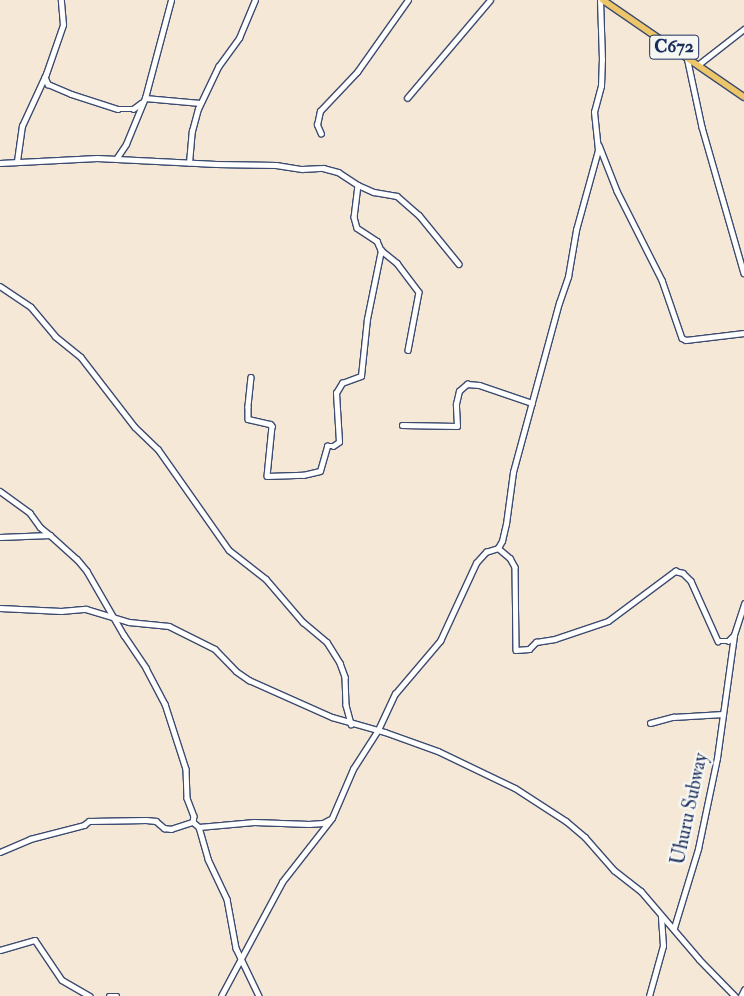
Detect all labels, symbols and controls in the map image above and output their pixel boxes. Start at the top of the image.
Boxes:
road number: C672 [649,32,699,62]
street label: Uhuru Subway [667,751,713,867]

